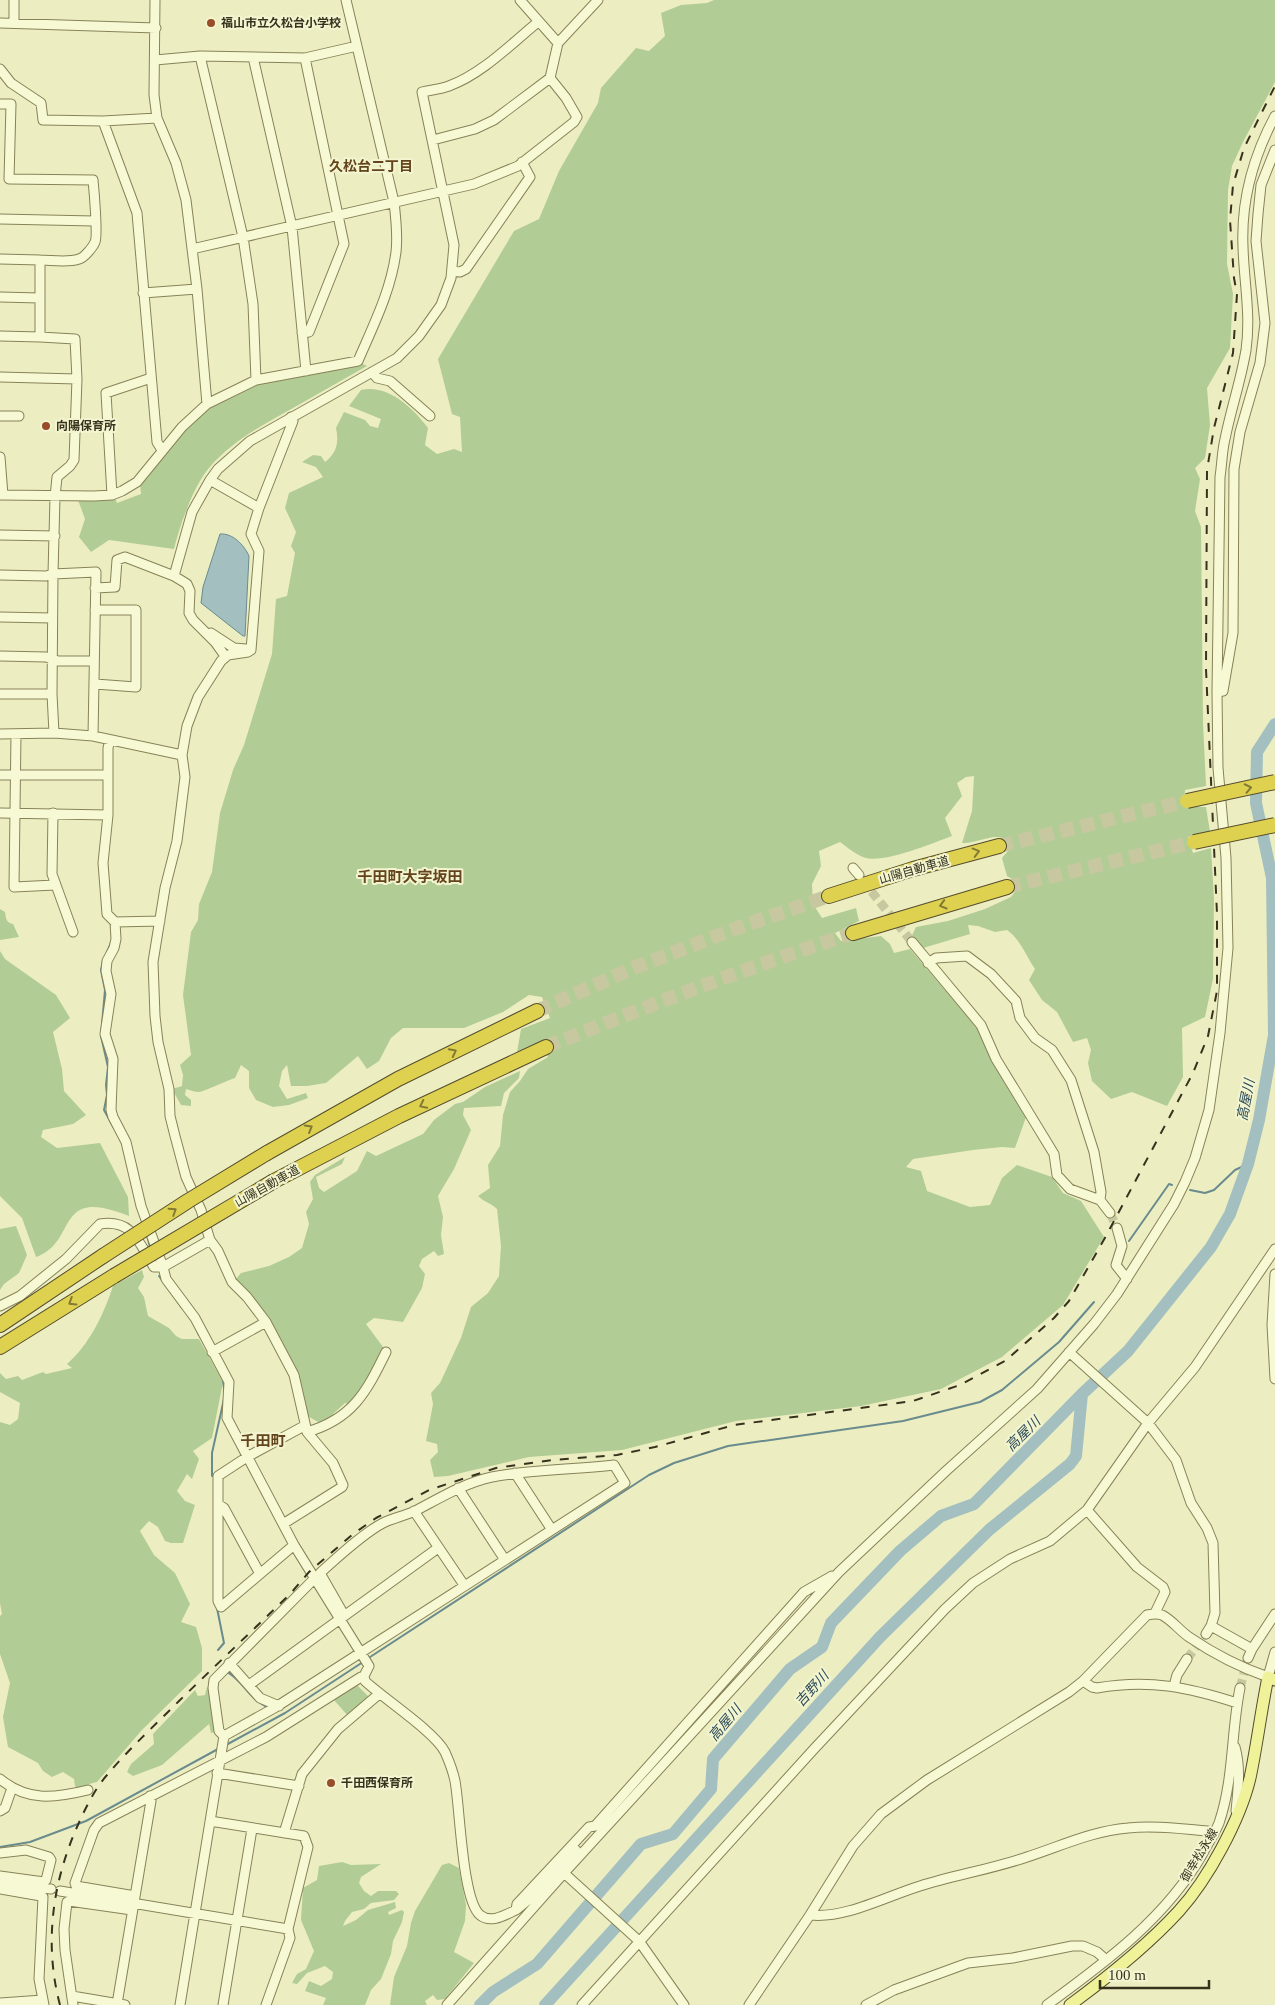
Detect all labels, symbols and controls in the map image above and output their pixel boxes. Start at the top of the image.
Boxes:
place label: 福山市立久松台小学校 [221,16,341,30]
marker: 福山市立久松台小学校 [205,17,217,29]
district label: 久松台二丁目 [329,159,413,174]
place label: 向陽保育所 [56,419,116,433]
marker: 向陽保育所 [40,420,52,432]
one-way arrow [1243,783,1252,794]
one-way arrow [972,847,980,858]
street label: 山陽自動車道 [877,853,951,887]
district label: 千田町大字坂田 [357,869,463,885]
one-way arrow [939,899,948,910]
one-way arrow [447,1048,456,1058]
water label: 高屋川 [1235,1076,1258,1122]
one-way arrow [419,1099,428,1109]
one-way arrow [304,1125,313,1135]
street label: 山陽自動車道 [232,1162,302,1210]
one-way arrow [167,1208,177,1217]
one-way arrow [69,1295,78,1305]
water label: 高屋川 [1003,1412,1045,1454]
district label: 千田町 [240,1433,286,1449]
water label: 吉野川 [792,1667,833,1710]
water label: 高屋川 [706,1701,746,1744]
place label: 千田西保育所 [341,1776,413,1790]
marker: 千田西保育所 [325,1777,337,1789]
street label: 御幸松永線 [1178,1826,1220,1884]
scale bar [1100,1958,1209,1990]
text: 100 m [1108,1967,1146,1983]

